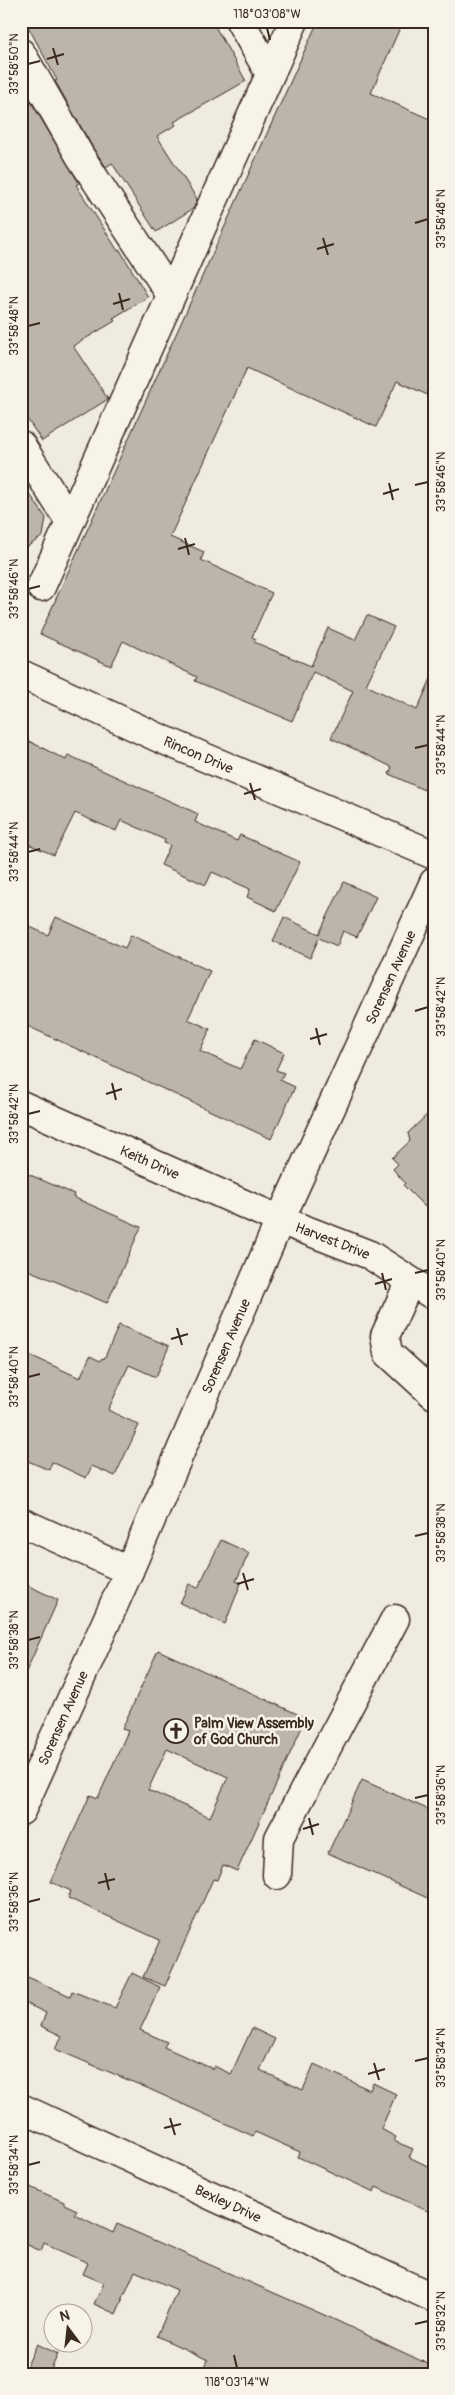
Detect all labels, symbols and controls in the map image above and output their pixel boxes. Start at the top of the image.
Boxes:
text: 118°03'08"W [233,7,301,22]
text: 33°58'50"N [7,33,22,95]
text: 33°58'48"N [434,189,449,249]
text: 33°58'48"N [7,296,22,356]
text: 33°58'46"N [434,452,449,512]
text: 33°58'46"N [7,559,22,619]
text: 33°58'44"N [434,715,449,775]
street label: Rincon Drive [161,733,236,777]
text: 33°58'44"N [7,822,22,882]
street label: Sorensen Avenue [362,928,420,1027]
text: 33°58'42"N [434,977,449,1037]
text: 33°58'42"N [7,1084,22,1144]
street label: Keith Drive [117,1142,182,1183]
street label: Harvest Drive [293,1219,372,1263]
text: 33°58'40"N [434,1239,449,1301]
street label: Sorensen Avenue [198,1296,254,1396]
text: 33°58'40"N [7,1346,22,1408]
text: 33°58'38"N [434,1503,449,1563]
text: 33°58'38"N [7,1610,22,1670]
street label: Sorensen Avenue [35,1668,92,1768]
place label: Palm View Assembly of God Church [193,1715,314,1748]
church icon: Palm View Assembly of God Church [163,1718,189,1744]
text: 33°58'36"N [434,1765,449,1825]
text: 33°58'36"N [7,1872,22,1932]
text: 33°58'34"N [434,2028,449,2088]
text: 33°58'34"N [7,2135,22,2195]
street label: Bexley Drive [192,2181,264,2226]
text: 33°58'32"N [434,2291,449,2351]
north arrow [42,2302,92,2352]
text: N [58,2306,72,2325]
text: 118°03'14"W [205,2375,269,2390]

